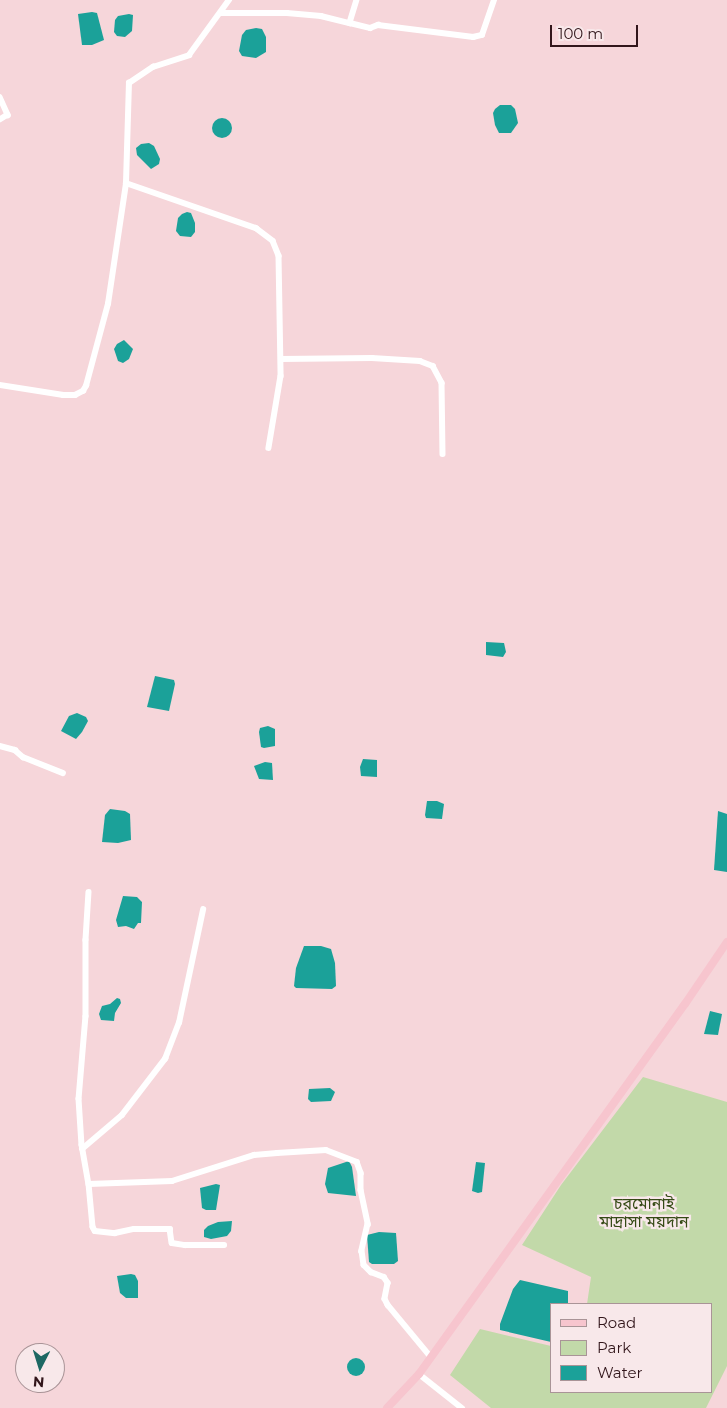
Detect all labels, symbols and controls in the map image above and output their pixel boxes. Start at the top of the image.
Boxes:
scale bar [552,15,640,47]
text: 100 m [558,24,603,43]
park label: চরমোনাই মাদ্রাসা ময়দান [599,1194,689,1232]
legend [550,1303,712,1393]
text: Road [597,1313,636,1332]
text: Park [597,1338,631,1357]
north arrow [15,1343,65,1393]
text: Water [597,1363,643,1382]
text: N [32,1372,45,1391]

